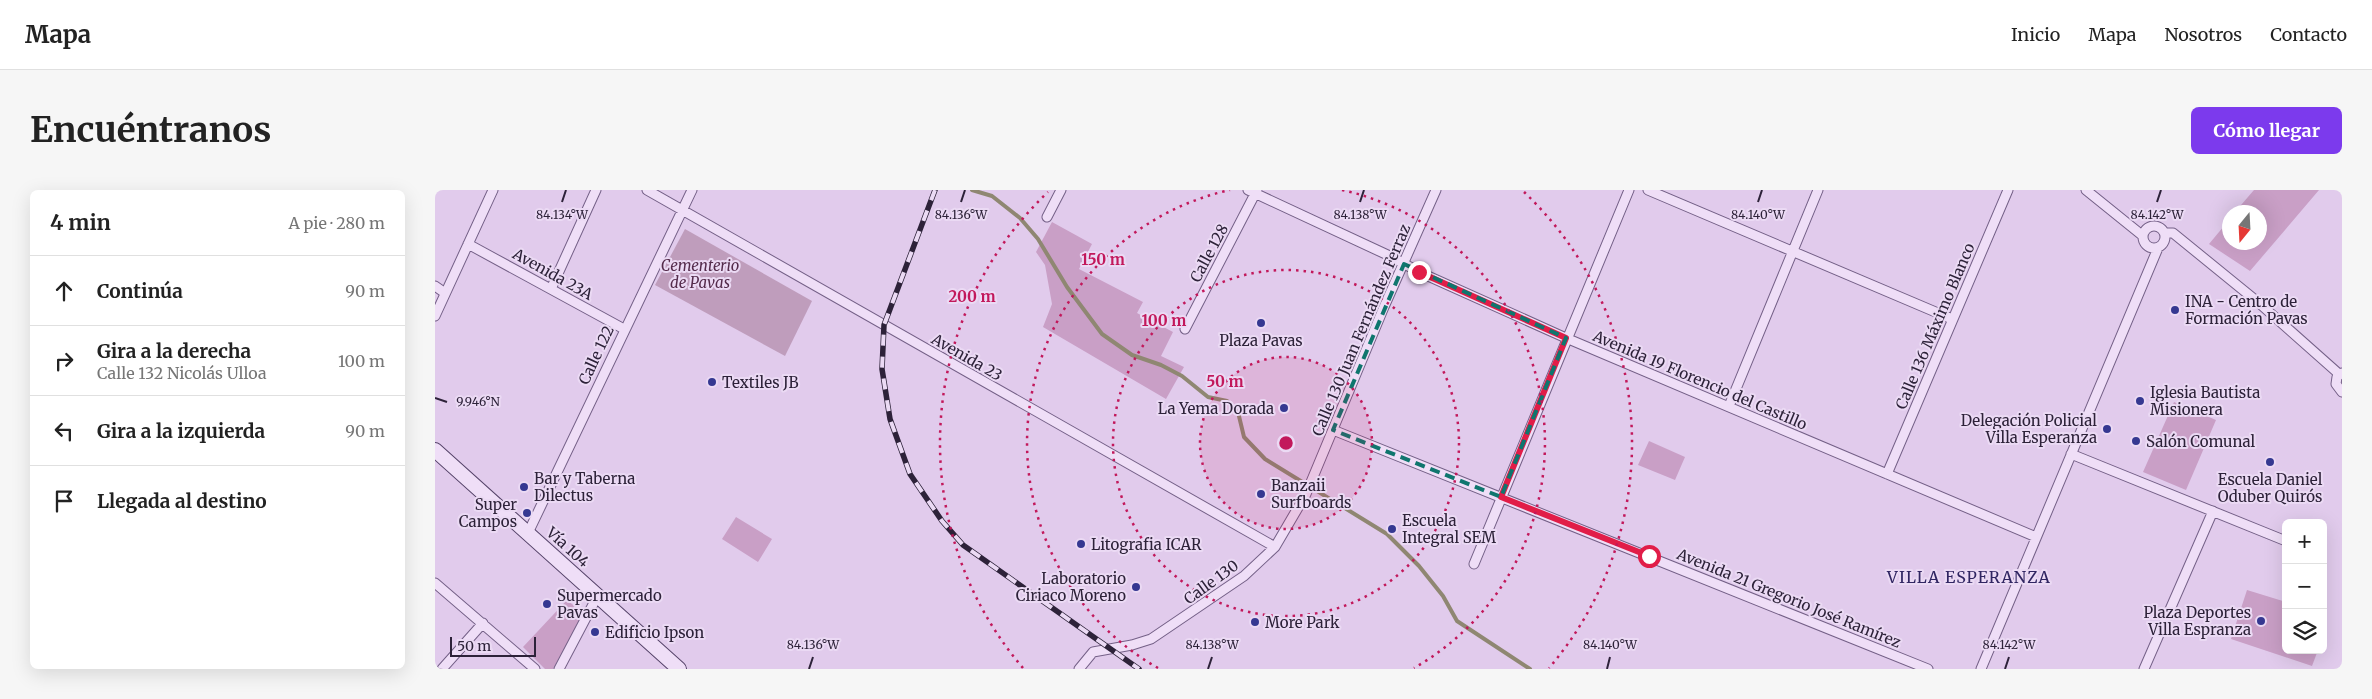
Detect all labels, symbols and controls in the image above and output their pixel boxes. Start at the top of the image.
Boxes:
text: Mapa [25,19,91,50]
text: Inicio [2011,23,2060,46]
text: Mapa [2088,23,2137,46]
text: Nosotros [2165,23,2242,46]
text: Contacto [2270,23,2347,46]
button: Cómo llegar [2191,107,2342,154]
text: Encuéntranos [30,108,271,152]
north arrow [2222,205,2267,250]
text: 84.134°W [536,207,589,222]
text: 84.136°W [935,207,988,222]
text: 84.138°W [1333,207,1388,222]
text: 84.140°W [1731,207,1786,222]
text: 84.142°W [2131,207,2184,222]
text: 4 min [50,209,111,236]
text: A pie · 280 m [289,213,385,233]
street label: Calle 128 [1186,221,1232,285]
street label: Calle 130 Juan Fernández Ferraz [1308,221,1414,439]
street label: Calle 136 Máximo Blanco [1891,240,1979,412]
street label: Avenida 23A [509,244,597,304]
text: 150 m [1081,250,1125,269]
park label: Cementerio de Pavas [661,256,739,292]
route end [1408,261,1431,284]
icon: ahead [50,277,78,305]
text: Continúa [97,279,183,303]
text: 90 m [345,281,385,301]
text: 200 m [948,287,996,306]
place label: INA - Centro de Formación Pavas [2185,292,2308,328]
marker: INA - Centro de Formación Pavas [2169,304,2181,316]
text: 100 m [1142,311,1186,330]
marker: Plaza Pavas [1255,317,1267,329]
street label: Calle 122 [574,322,618,388]
street label: Avenida 19 Florencio del Castillo [1589,326,1810,434]
street label: Avenida 23 [927,329,1006,385]
place label: Plaza Pavas [1219,331,1303,350]
text: Gira a la derecha [97,339,251,363]
icon: right [50,347,78,375]
text: 100 m [338,351,385,371]
text: Calle 132 Nicolás Ulloa [97,363,267,383]
text: 50 m [1206,372,1244,391]
place label: Textiles JB [722,373,799,392]
marker: Textiles JB [706,376,718,388]
place label: Iglesia Bautista Misionera [2150,383,2260,419]
text: 9.946°N [456,394,500,409]
marker: Iglesia Bautista Misionera [2134,395,2146,407]
place label: La Yema Dorada [1158,399,1274,418]
marker: La Yema Dorada [1278,402,1290,414]
place label: Delegación Policial Villa Esperanza [1961,411,2097,447]
icon: left [50,417,78,445]
text: Gira a la izquierda [97,419,265,443]
text: 90 m [345,421,385,441]
marker: Delegación Policial Villa Esperanza [2101,423,2113,435]
place label: Salón Comunal [2146,432,2256,451]
centre of rings [1277,434,1295,452]
marker: Salón Comunal [2130,435,2142,447]
marker: Escuela Daniel Oduber Quirós [2264,456,2276,468]
place label: Bar y Taberna Dilectus [534,469,635,505]
place label: Escuela Daniel Oduber Quirós [2218,470,2323,506]
place label: Banzaii Surfboards [1271,476,1351,512]
marker: Bar y Taberna Dilectus [518,481,530,493]
icon: arrive [50,487,78,515]
marker: Banzaii Surfboards [1255,488,1267,500]
text: Llegada al destino [97,489,267,513]
place label: Super Campos [459,495,517,531]
marker: Super Campos [521,507,533,519]
place label: Escuela Integral SEM [1402,511,1496,547]
map controls [2282,519,2327,654]
button: + [2282,519,2327,564]
street label: Vía 104 [542,522,593,571]
marker: Escuela Integral SEM [1386,523,1398,535]
place label: Litografia ICAR [1091,535,1202,554]
marker: Litografia ICAR [1075,538,1087,550]
street label: Avenida 21 Gregorio José Ramírez [1673,544,1904,652]
route start [1638,545,1661,568]
street label: Calle 130 [1180,556,1242,608]
button: − [2282,564,2327,609]
district label: VILLA ESPERANZA [1886,567,2051,587]
place label: Laboratorio Ciriaco Moreno [1016,569,1126,605]
marker: Laboratorio Ciriaco Moreno [1130,581,1142,593]
place label: Supermercado Pavas [557,586,662,622]
marker: Supermercado Pavas [541,598,553,610]
place label: Plaza Deportes Villa Espranza [2143,603,2251,639]
button: layers [2282,609,2327,654]
place label: More Park [1265,613,1340,632]
marker: Plaza Deportes Villa Espranza [2255,615,2267,627]
marker: More Park [1249,616,1261,628]
place label: Edificio Ipson [605,623,704,642]
marker: Edificio Ipson [589,626,601,638]
scale bar [450,634,536,657]
text: 50 m [457,637,491,655]
text: 84.136°W [787,637,840,652]
text: 84.138°W [1185,637,1240,652]
text: 84.140°W [1583,637,1638,652]
text: 84.142°W [1983,637,2036,652]

